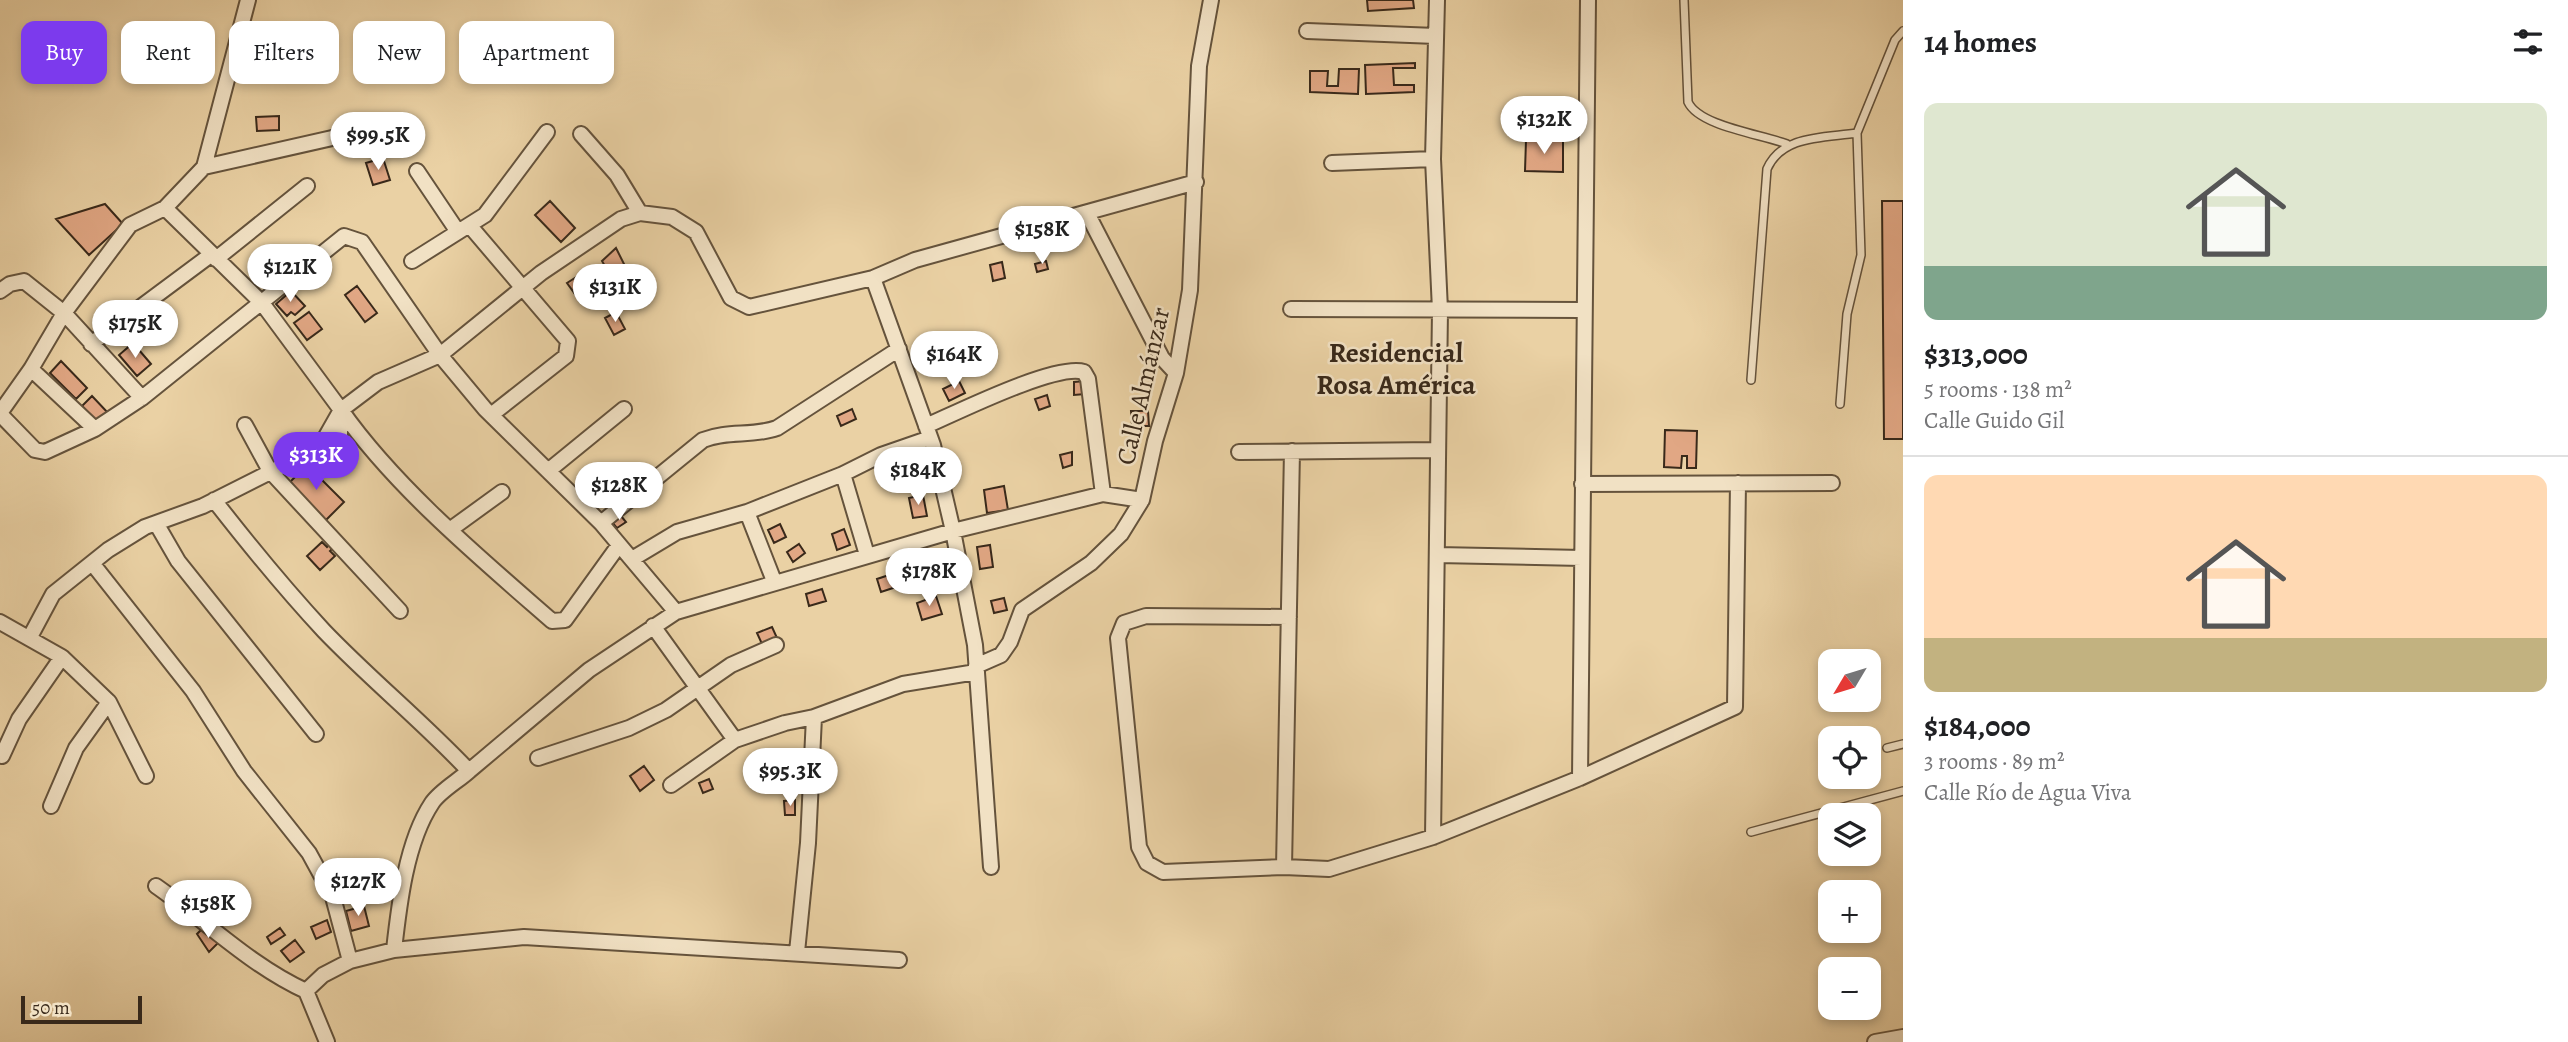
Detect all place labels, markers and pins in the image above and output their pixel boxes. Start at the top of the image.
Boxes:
pin: $132K [1495,96,1593,156]
pin: $99.5K [321,113,435,172]
pin: $158K [993,206,1091,266]
pin: $121K [241,244,339,304]
pin: $131K [566,264,664,324]
pin: $175K [86,300,184,360]
pin: $164K [905,332,1003,391]
pin: $313K [267,433,365,492]
pin: $184K [869,448,967,507]
pin: $128K [570,462,668,522]
pin: $178K [880,548,978,608]
pin: $95.3K [733,748,847,808]
pin: $127K [309,858,407,918]
pin: $158K [159,880,257,940]

